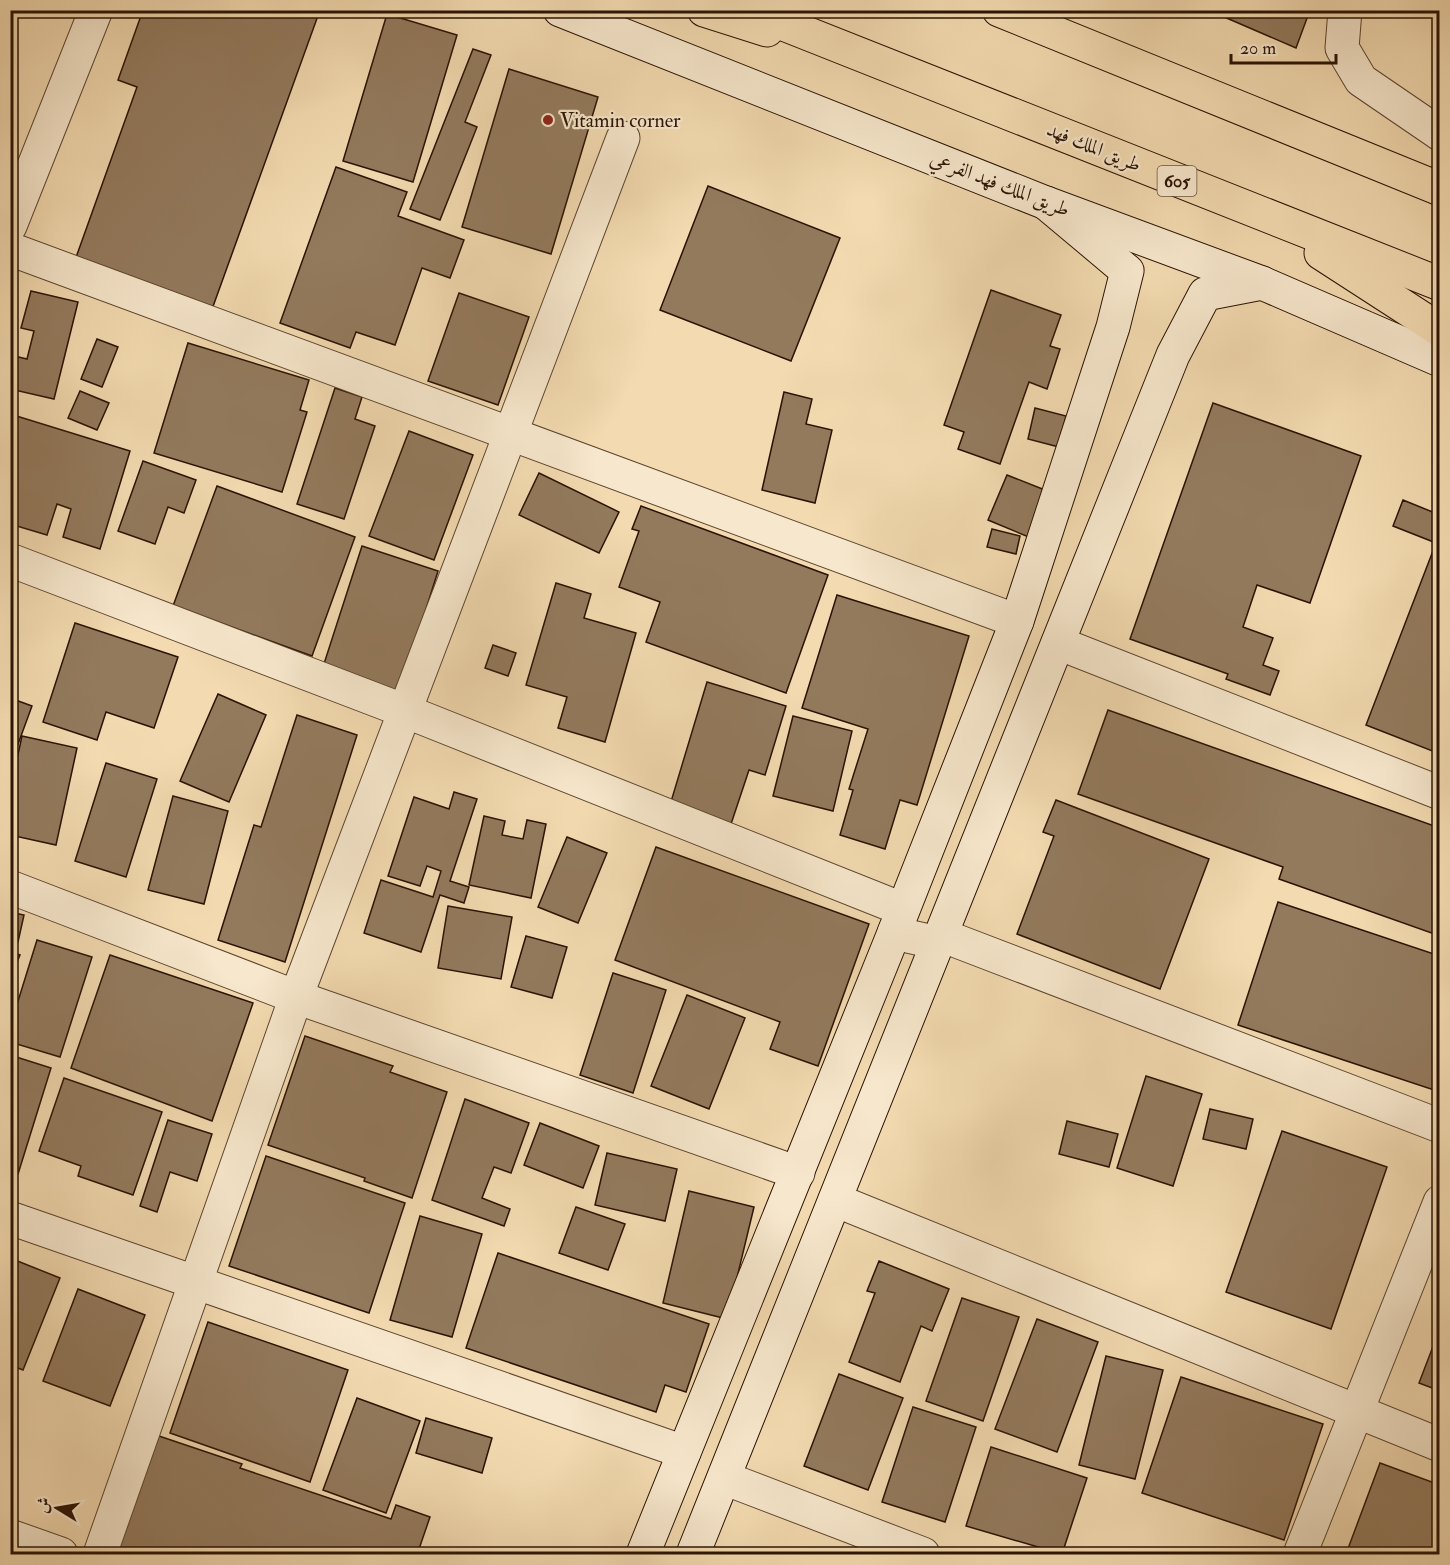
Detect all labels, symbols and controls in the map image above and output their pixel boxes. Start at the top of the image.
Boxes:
scale bar [1231,27,1336,65]
text: 20 m [1240,37,1276,60]
place label: Vitamin corner [560,108,681,133]
marker: Vitamin corner [541,113,555,127]
street label: طريق الملك فهد [1043,117,1145,177]
street label: طريق الملك فهد الفرعي [925,146,1073,225]
road number: 605 [1158,166,1196,196]
north arrow [27,1478,87,1538]
text: ش [32,1496,55,1515]

